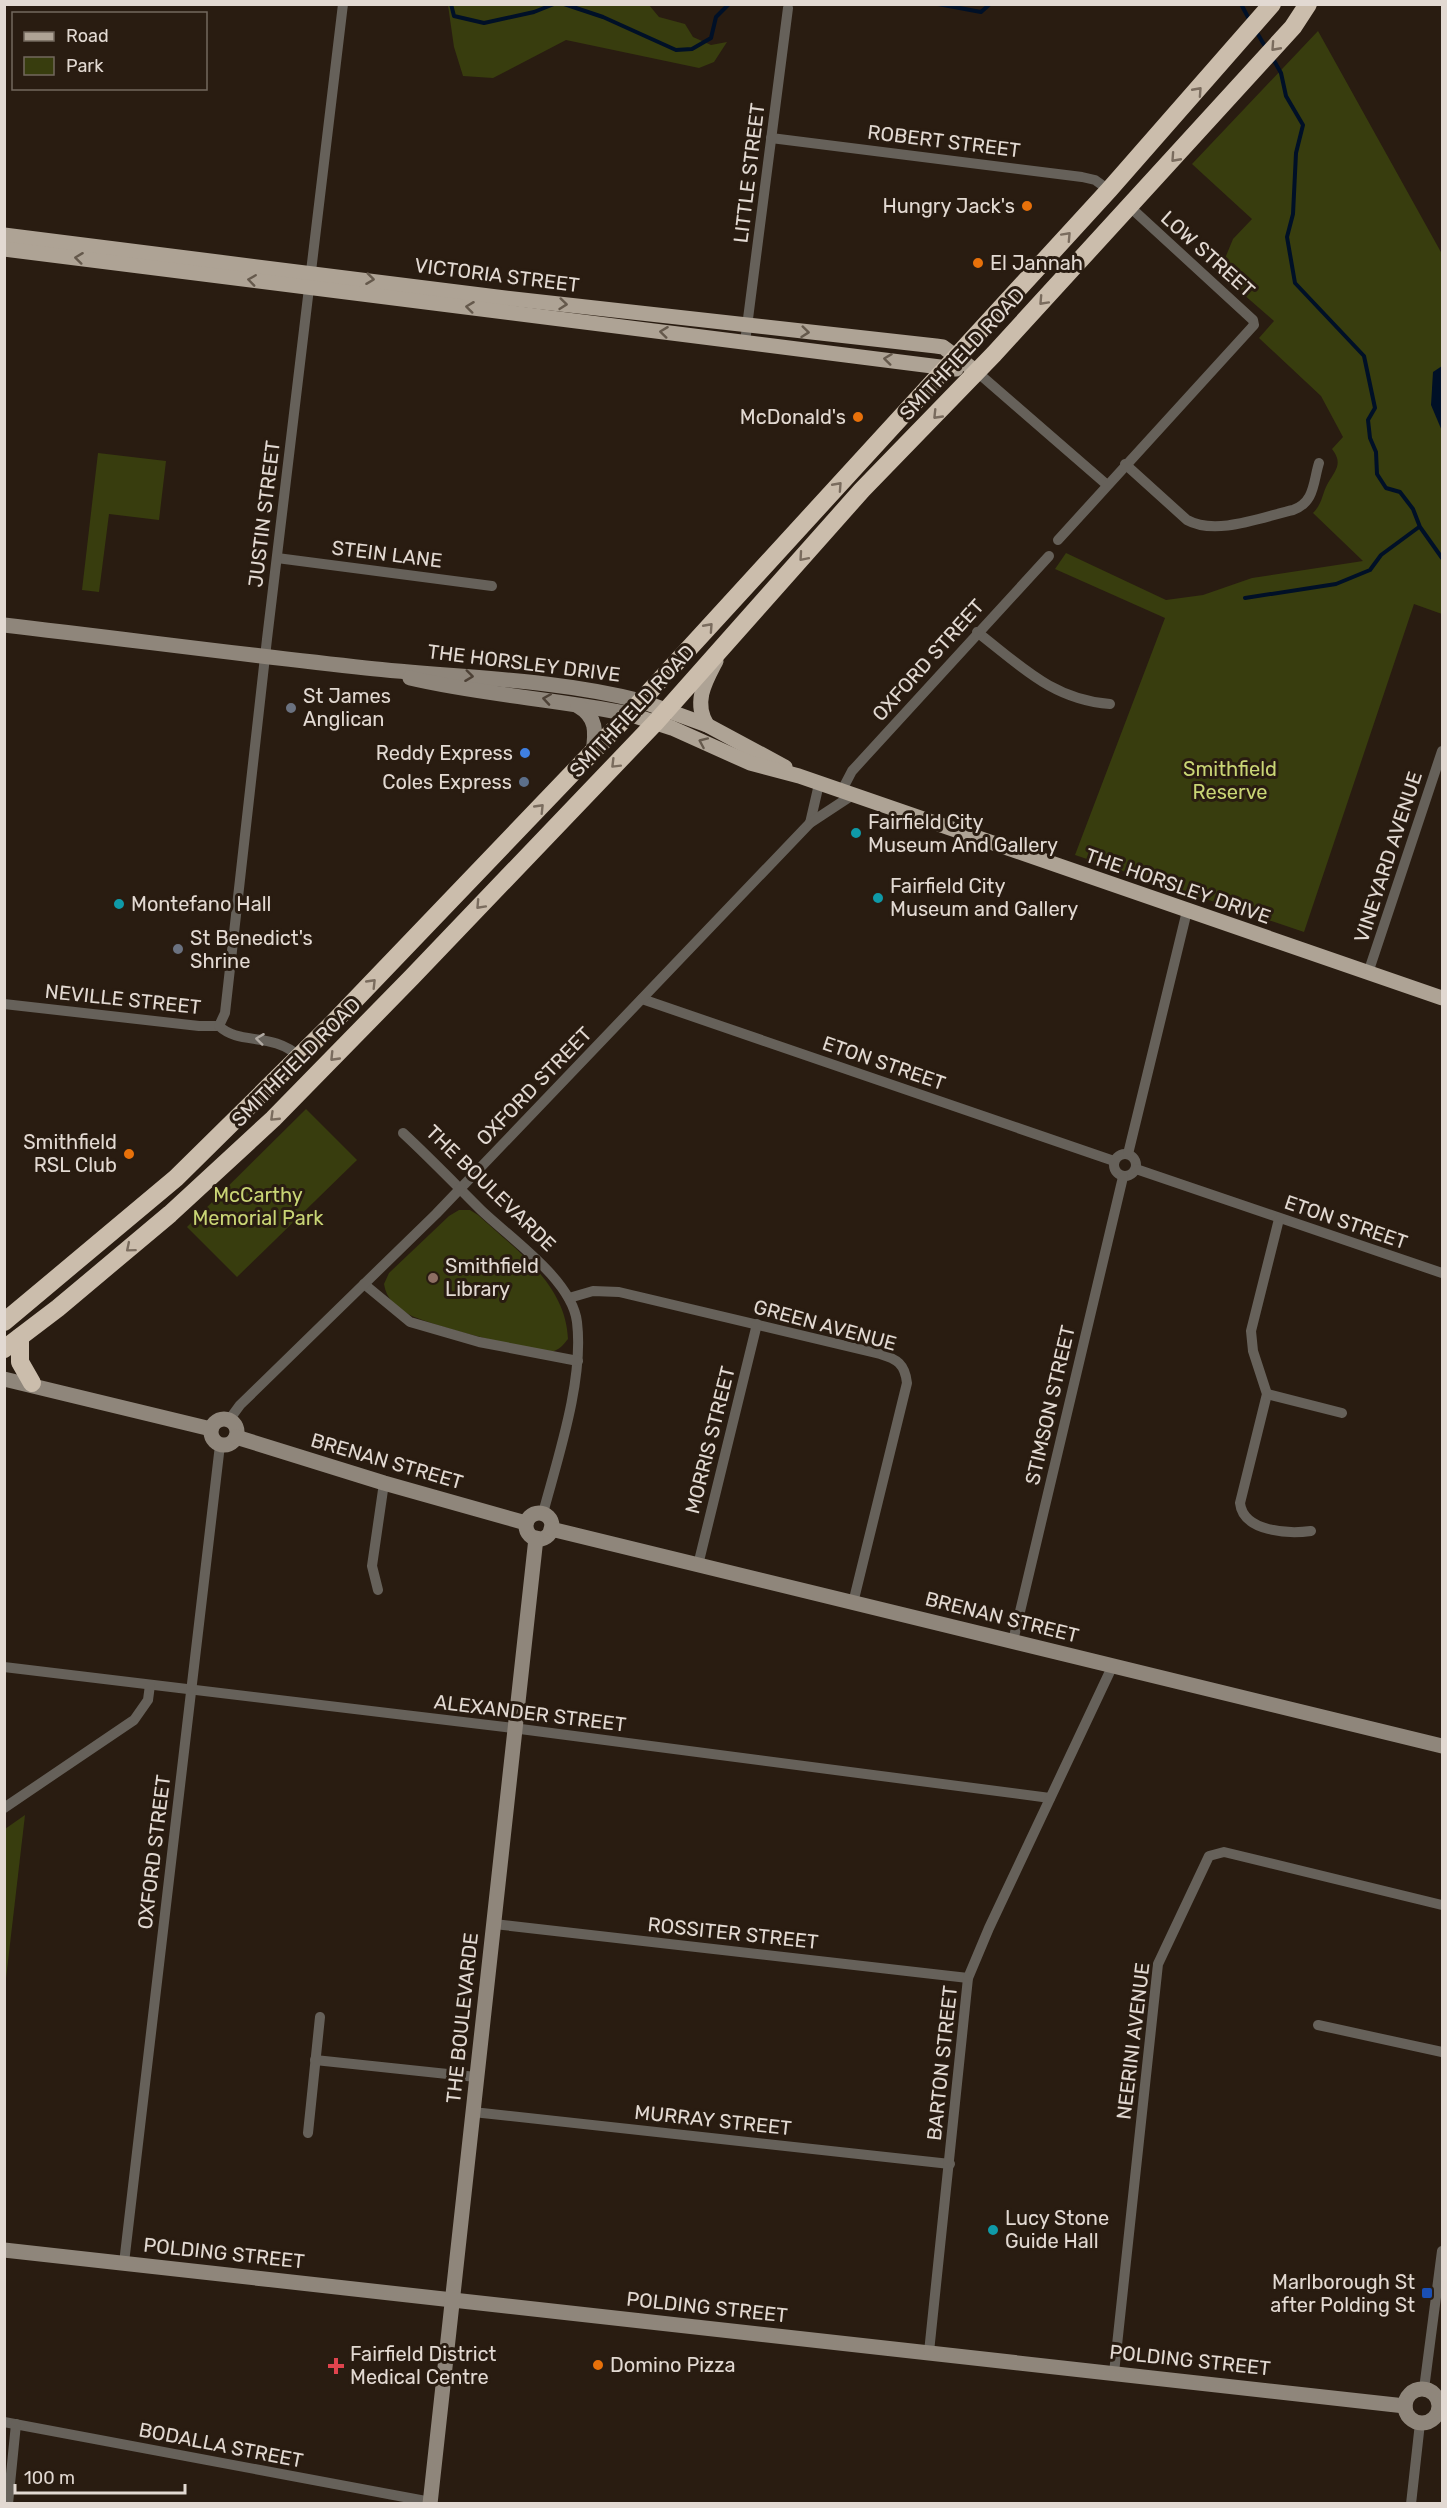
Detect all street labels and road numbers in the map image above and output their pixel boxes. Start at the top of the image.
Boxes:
street label: LITTLE STREET [729,101,770,244]
street label: ROBERT STREET [866,120,1022,162]
street label: LOW STREET [1156,206,1260,303]
street label: VICTORIA STREET [413,253,581,297]
street label: SMITHFIELD ROAD [894,283,1030,425]
street label: JUSTIN STREET [243,439,285,589]
street label: STEIN LANE [330,535,444,573]
street label: OXFORD STREET [867,594,989,726]
street label: THE HORSLEY DRIVE [426,639,622,687]
street label: SMITHFIELD ROAD [564,640,700,782]
street label: VINEYARD AVENUE [1349,768,1427,946]
street label: THE HORSLEY DRIVE [1082,843,1274,929]
street label: NEVILLE STREET [44,979,203,1019]
street label: SMITHFIELD ROAD [227,993,365,1131]
street label: OXFORD STREET [471,1021,597,1150]
street label: ETON STREET [819,1031,949,1095]
street label: THE BOULEVARDE [421,1120,561,1256]
street label: ETON STREET [1281,1190,1411,1254]
street label: GREEN AVENUE [751,1294,899,1356]
street label: STIMSON STREET [1020,1323,1080,1487]
street label: MORRIS STREET [680,1363,740,1516]
street label: BRENAN STREET [308,1428,466,1494]
street label: BRENAN STREET [923,1586,1082,1648]
street label: ALEXANDER STREET [433,1689,628,1737]
street label: OXFORD STREET [133,1773,175,1931]
street label: ROSSITER STREET [646,1912,820,1954]
street label: THE BOULEVARDE [441,1931,483,2105]
street label: NEERINI AVENUE [1111,1961,1155,2121]
street label: BARTON STREET [922,1984,962,2142]
street label: MURRAY STREET [633,2100,793,2140]
street label: POLDING STREET [142,2233,306,2273]
street label: POLDING STREET [625,2287,789,2327]
street label: POLDING STREET [1108,2340,1272,2380]
street label: BODALLA STREET [137,2417,306,2473]

